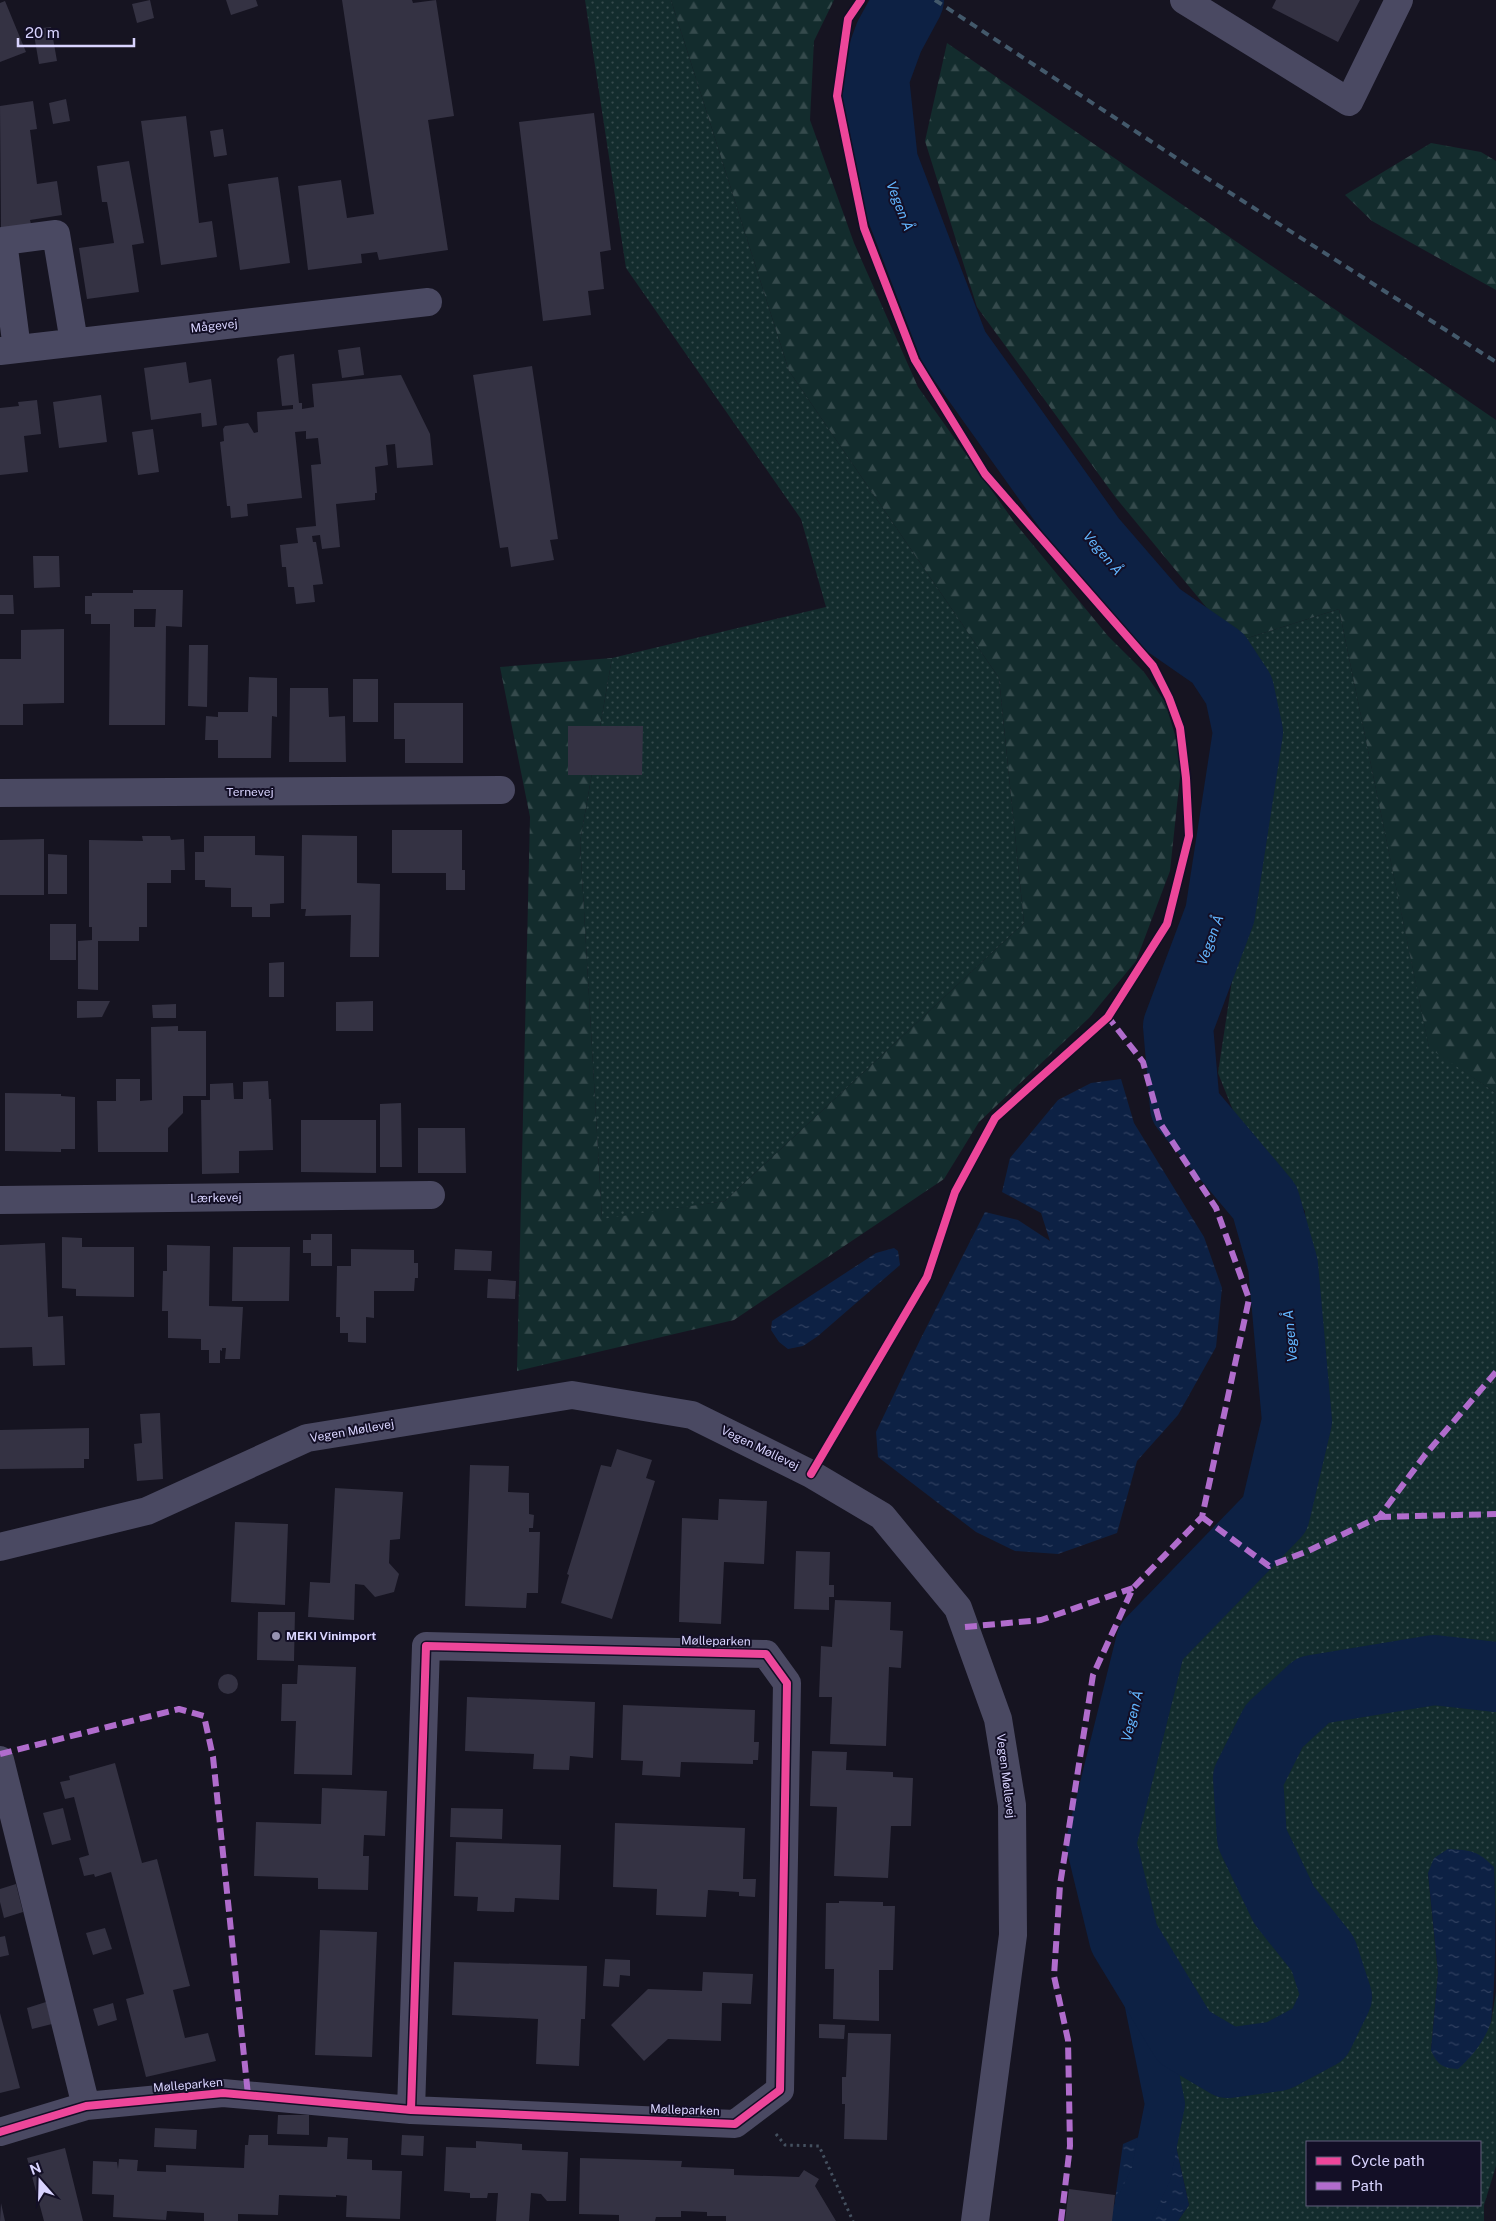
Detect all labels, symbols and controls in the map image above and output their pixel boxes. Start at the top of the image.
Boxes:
scale bar [18,15,134,47]
text: 20 m [25,24,60,41]
water label: Vegen Å [883,178,919,233]
street label: Mågevej [190,317,238,335]
water label: Vegen Å [1080,527,1127,578]
street label: Ternevej [226,785,274,799]
water label: Vegen Å [1192,912,1226,967]
street label: Lærkevej [190,1191,242,1205]
water label: Vegen Å [1278,1309,1300,1363]
street label: Vegen Møllevej [309,1417,395,1445]
street label: Vegen Møllevej [719,1423,801,1473]
place label: MEKI Vinimport [286,1629,376,1643]
marker: MEKI Vinimport [270,1630,282,1642]
street label: Mølleparken [681,1633,751,1649]
water label: Vegen Å [1116,1688,1146,1743]
street label: Vegen Møllevej [994,1733,1018,1819]
street label: Mølleparken [153,2075,223,2095]
street label: Mølleparken [650,2102,720,2118]
legend [1306,2141,1481,2206]
text: Cycle path [1351,2152,1425,2169]
north arrow [15,2156,65,2206]
text: N [28,2159,43,2178]
text: Path [1351,2177,1383,2194]

